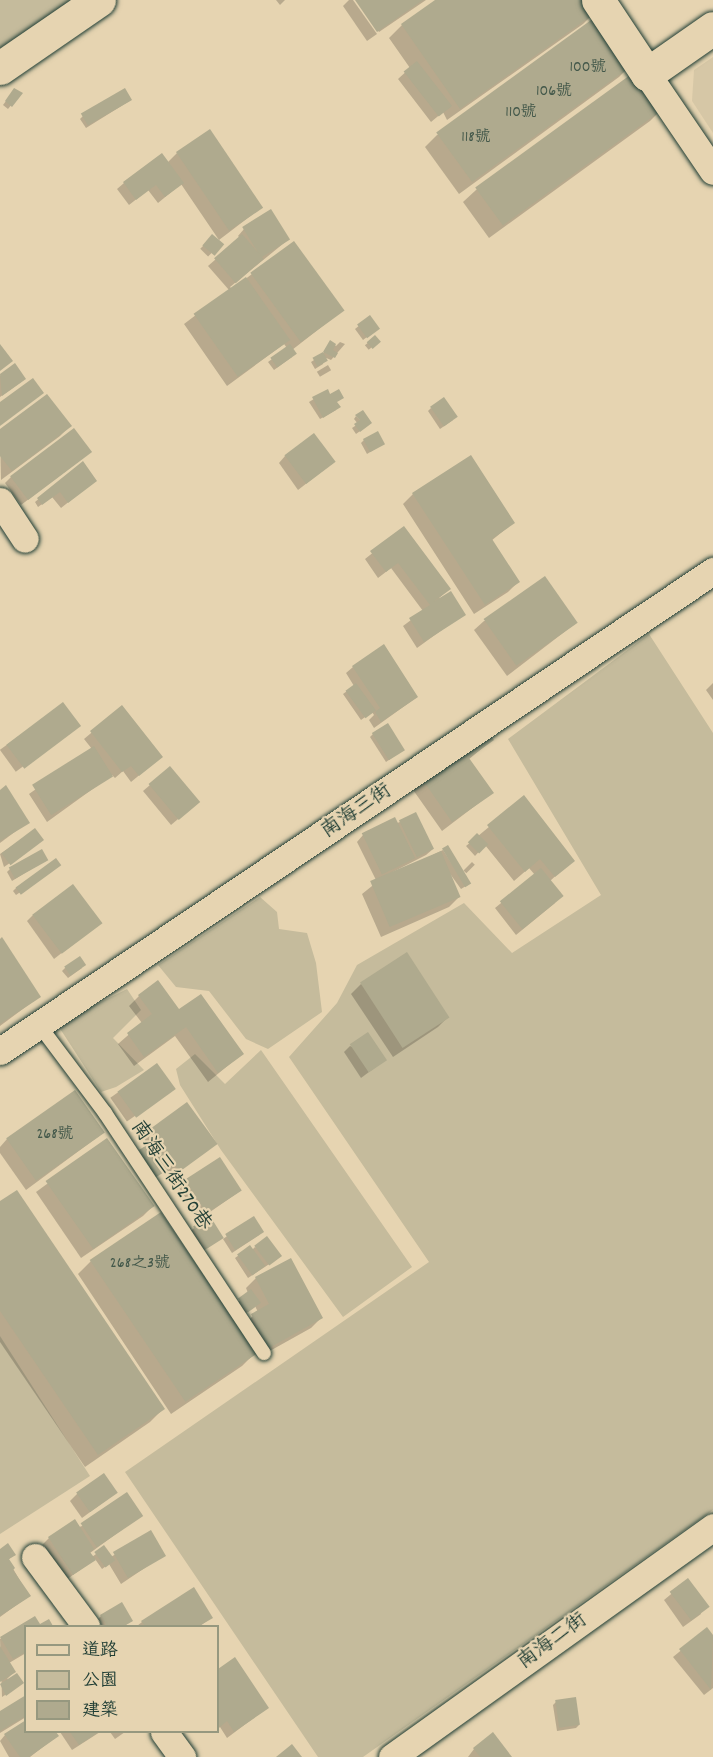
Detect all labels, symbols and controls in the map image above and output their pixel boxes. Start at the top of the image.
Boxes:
house number: 100號 [570,58,606,78]
house number: 106號 [536,82,572,102]
house number: 110號 [505,103,537,123]
house number: 118號 [461,128,491,148]
street label: 南海三街 [317,780,397,844]
street label: 南海三街270巷 [124,1117,216,1235]
house number: 268號 [36,1125,74,1145]
house number: 268之3號 [110,1254,170,1274]
street label: 南海二街 [514,1609,592,1675]
legend [24,1625,219,1733]
text: 道路 [82,1639,118,1664]
text: 公園 [82,1669,118,1694]
text: 建築 [82,1699,118,1724]

